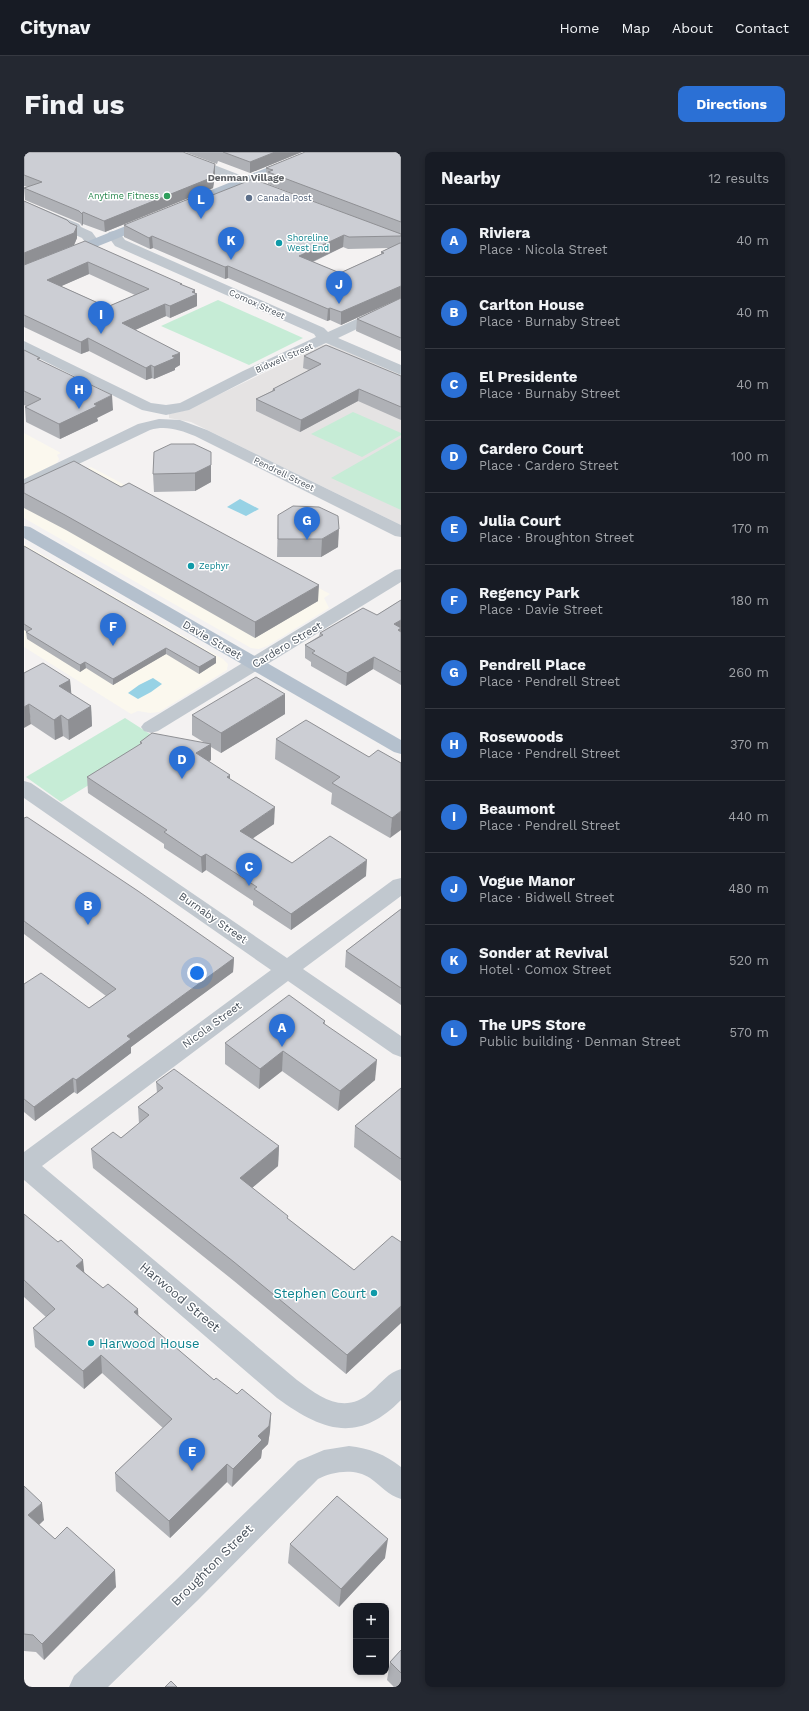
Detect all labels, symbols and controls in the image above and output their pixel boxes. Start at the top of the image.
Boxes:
text: Citynav [20,16,91,39]
text: Home [559,20,599,36]
text: Map [621,20,650,36]
text: About [672,20,713,36]
text: Contact [735,20,789,36]
button: Directions [678,86,785,122]
text: Find us [24,88,124,121]
text: Nearby [441,168,500,188]
text: 12 results [708,171,769,186]
district label: Denman Village [208,172,285,183]
pin: L [188,186,214,219]
place label: Anytime Fitness [88,191,159,201]
marker: Anytime Fitness [162,191,172,201]
marker: Canada Post [244,193,254,203]
place label: Canada Post [257,193,312,203]
text: Riviera [479,224,530,242]
pin: K [218,227,244,260]
place label: Shoreline West End [287,233,329,253]
text: A [450,233,458,248]
text: 40 m [736,233,769,248]
marker: Shoreline West End [274,238,284,248]
text: Place · Nicola Street [479,242,608,257]
pin: J [326,271,352,304]
street label: Comox Street [227,287,287,321]
text: Carlton House [479,296,584,314]
pin: I [88,301,114,334]
text: B [450,305,458,320]
text: 40 m [736,305,769,320]
text: Place · Burnaby Street [479,314,620,329]
street label: Bidwell Street [254,341,314,375]
text: El Presidente [479,368,577,386]
pin: H [66,376,92,409]
text: C [450,377,458,392]
text: 40 m [736,377,769,392]
text: Place · Burnaby Street [479,386,620,401]
text: Cardero Court [479,440,583,458]
text: D [449,449,459,464]
text: 100 m [731,449,769,464]
street label: Pendrell Street [252,455,316,493]
text: Place · Cardero Street [479,458,618,473]
pin: G [294,507,320,540]
text: Julia Court [479,512,561,530]
text: E [450,521,458,536]
text: 170 m [732,521,769,536]
text: Place · Broughton Street [479,530,634,545]
marker: Zephyr [186,561,196,571]
place label: Zephyr [199,561,229,571]
text: Regency Park [479,584,580,602]
text: F [450,593,458,608]
text: 180 m [731,593,769,608]
text: Place · Davie Street [479,602,603,617]
pin: F [100,613,126,646]
street label: Davie Street [180,618,244,662]
street label: Cardero Street [250,619,325,671]
text: Pendrell Place [479,656,586,674]
text: G [449,665,459,680]
text: 260 m [729,665,769,680]
text: Place · Pendrell Street [479,674,620,689]
text: Rosewoods [479,728,563,746]
text: H [449,737,459,752]
text: 370 m [730,737,769,752]
pin: D [169,746,195,779]
text: Place · Pendrell Street [479,746,620,761]
text: Beaumont [479,800,555,818]
text: I [452,809,456,824]
text: 440 m [728,809,769,824]
text: Place · Pendrell Street [479,818,620,833]
pin: C [236,853,262,886]
text: Vogue Manor [479,872,575,890]
text: J [450,881,458,896]
text: 480 m [728,881,769,896]
street label: Burnaby Street [176,890,250,947]
text: Place · Bidwell Street [479,890,614,905]
pin: B [75,892,101,925]
text: Sonder at Revival [479,944,608,962]
text: K [449,953,459,968]
text: 520 m [729,953,769,968]
text: Hotel · Comox Street [479,962,611,977]
your location [187,963,207,983]
street label: Nicola Street [180,999,244,1051]
pin: A [269,1014,295,1047]
text: The UPS Store [479,1016,586,1034]
text: L [450,1025,458,1040]
text: 570 m [729,1025,769,1040]
text: Public building · Denman Street [479,1034,681,1049]
street label: Harwood Street [137,1259,224,1335]
place label: Stephen Court [273,1286,367,1301]
marker: Stephen Court [369,1288,379,1298]
place label: Harwood House [99,1336,200,1351]
marker: Harwood House [86,1338,96,1348]
pin: E [179,1438,205,1471]
street label: Broughton Street [168,1521,256,1609]
map controls [353,1603,389,1675]
button: + [353,1603,389,1639]
button: − [353,1639,389,1675]

